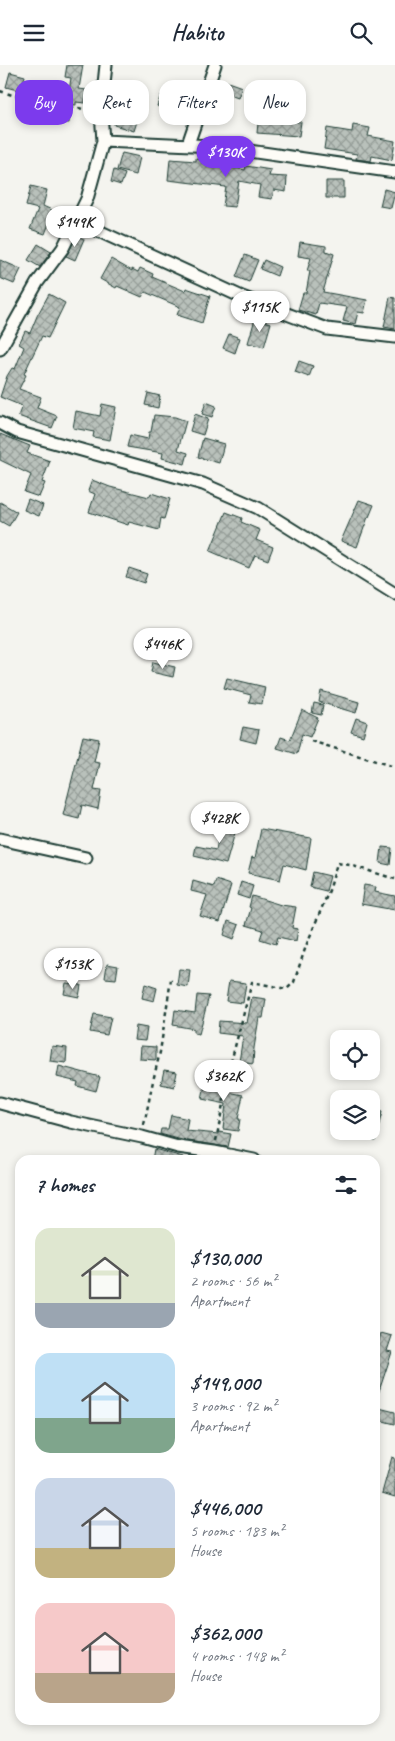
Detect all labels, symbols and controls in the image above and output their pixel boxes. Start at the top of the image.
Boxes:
icon: menu [20,19,48,47]
text: Habito [172,19,223,47]
icon: search [347,19,375,47]
chip: Buy [15,80,73,125]
chip: Rent [83,80,149,125]
chip: Filters [159,80,234,125]
chip: New [244,80,306,125]
pin: $130K [191,135,261,178]
text: $130K [208,142,244,162]
pin: $149K [40,205,110,248]
text: $149K [57,212,93,232]
pin: $115K [225,291,295,333]
text: $115K [242,297,278,317]
pin: $446K [128,627,198,670]
text: $446K [144,634,182,654]
pin: $428K [185,801,255,844]
text: $428K [202,808,238,828]
pin: $153K [38,947,108,990]
text: $153K [55,954,91,974]
map controls [330,1030,380,1140]
button: locate [330,1030,380,1080]
pin: $362K [189,1059,259,1102]
text: $362K [205,1066,243,1086]
button: layers [330,1090,380,1140]
icon: filters [332,1171,360,1199]
text: 7 homes [35,1172,94,1198]
text: $130,000 [190,1245,260,1271]
icon: home [75,1248,135,1308]
text: 2 rooms · 56 m² [190,1271,276,1291]
text: Apartment [190,1291,249,1311]
text: $149,000 [190,1370,260,1396]
icon: home [75,1373,135,1433]
text: 3 rooms · 92 m² [190,1396,276,1416]
text: Apartment [190,1416,249,1436]
text: $446,000 [190,1495,261,1521]
icon: home [75,1498,135,1558]
text: 5 rooms · 183 m² [190,1521,284,1541]
text: House [190,1541,221,1561]
text: $362,000 [190,1620,261,1646]
icon: home [75,1623,135,1683]
text: 4 rooms · 148 m² [190,1646,284,1666]
text: House [190,1666,221,1686]

